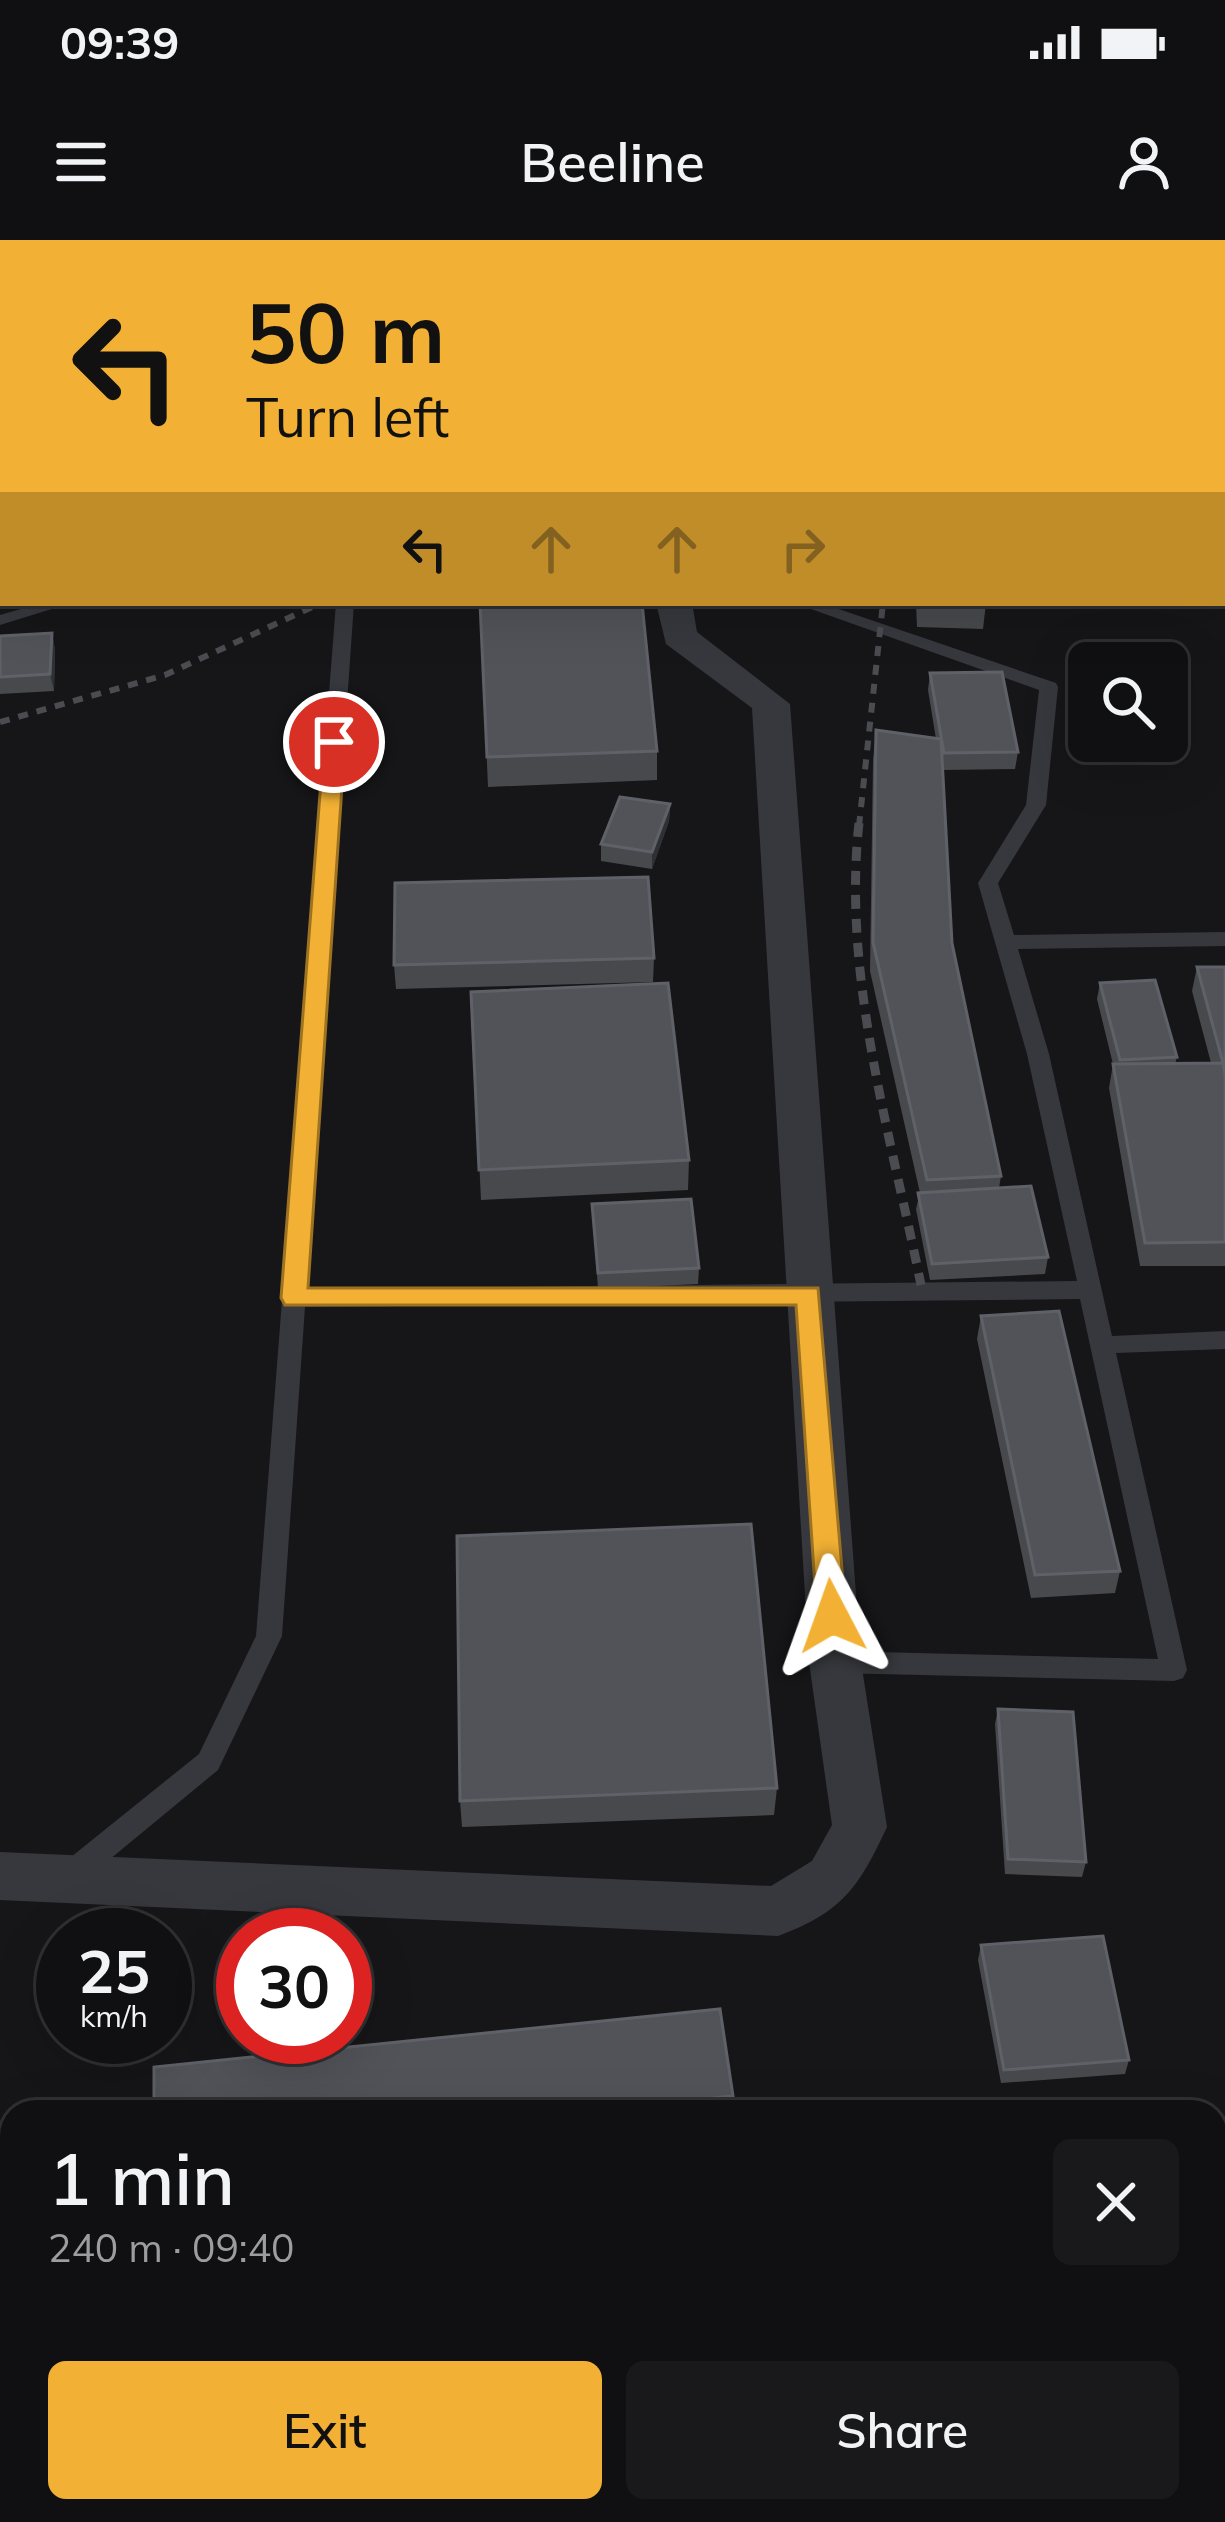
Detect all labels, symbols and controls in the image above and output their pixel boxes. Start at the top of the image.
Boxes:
text: 09:39 [60,14,179,70]
text: Beeline [520,128,705,196]
icon: menu [48,129,114,195]
icon: person [1111,129,1177,195]
text: 50 m [246,279,445,384]
icon: left [48,288,204,444]
text: Turn left [246,383,449,451]
icon: left [392,516,458,582]
icon: ahead [518,516,584,582]
icon: ahead [644,516,710,582]
icon: right [770,516,836,582]
map controls [1068,642,1188,762]
button: search [1068,642,1188,762]
pin [283,691,385,793]
icon: arrive [301,709,367,775]
position arrow [769,1553,895,1679]
speed limit sign: 30 [216,1908,372,2064]
text: 25 [78,1933,150,2008]
text: km/h [80,1997,148,2035]
text: 1 min [48,2133,235,2223]
button: close [1053,2139,1179,2265]
text: 240 m · 09:40 [48,2223,294,2272]
button: Exit [48,2361,602,2499]
button: Share [626,2361,1179,2499]

